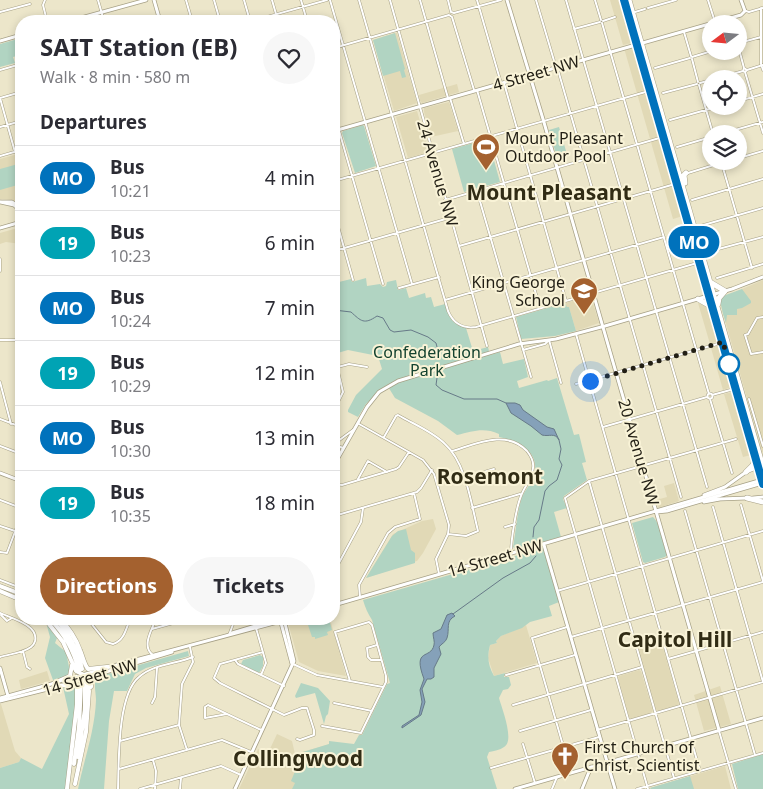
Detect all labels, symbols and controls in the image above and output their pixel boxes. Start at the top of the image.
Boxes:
north arrow [702,15,748,60]
map controls [702,15,747,170]
text: SAIT Station (EB) [40,30,237,63]
button: heart [263,32,315,84]
street label: 4 Street NW [490,50,582,96]
text: Walk · 8 min · 580 m [40,66,190,88]
button: locate [702,70,747,115]
text: Departures [40,109,147,135]
street label: 24 Avenue NW [412,117,464,229]
button: layers [702,125,747,170]
place label: Mount Pleasant Outdoor Pool [505,127,623,167]
sports icon: Mount Pleasant Outdoor Pool [471,132,501,171]
text: Bus [110,154,145,180]
text: 4 min [265,165,315,191]
text: MO [52,166,83,190]
district label: Mount Pleasant [466,178,632,206]
text: 10:21 [110,180,151,202]
text: Bus [110,219,145,245]
line badge: MO [672,226,716,258]
text: 6 min [265,230,315,256]
text: MO [678,230,710,254]
text: 19 [57,231,78,255]
text: 10:23 [110,245,151,267]
place label: King George School [471,271,565,311]
school or university icon: King George School [569,276,599,315]
text: Bus [110,284,145,310]
text: 7 min [265,295,315,321]
text: MO [52,296,83,320]
text: 10:24 [110,310,151,332]
park label: Confederation Park [373,341,481,381]
text: Bus [110,349,145,375]
unlabelled marker [718,353,740,375]
text: 12 min [254,360,315,386]
text: 19 [57,361,78,385]
your location [578,369,603,394]
text: 10:29 [110,375,151,397]
street label: 20 Avenue NW [613,396,665,508]
text: Bus [110,414,145,440]
text: 13 min [254,425,315,451]
text: MO [52,426,83,450]
text: 10:30 [110,440,151,462]
district label: Rosemont [437,462,543,490]
text: Bus [110,479,145,505]
text: 18 min [254,490,315,516]
text: 19 [57,491,78,515]
text: 10:35 [110,505,151,527]
street label: 14 Street NW [445,534,545,582]
button: Directions [40,557,173,615]
button: Tickets [183,557,315,615]
district label: Capitol Hill [618,625,732,653]
street label: 14 Street NW [40,653,140,701]
place label: First Church of Christ, Scientist [584,736,700,776]
church icon: First Church of Christ, Scientist [550,741,580,780]
district label: Collingwood [233,744,363,772]

